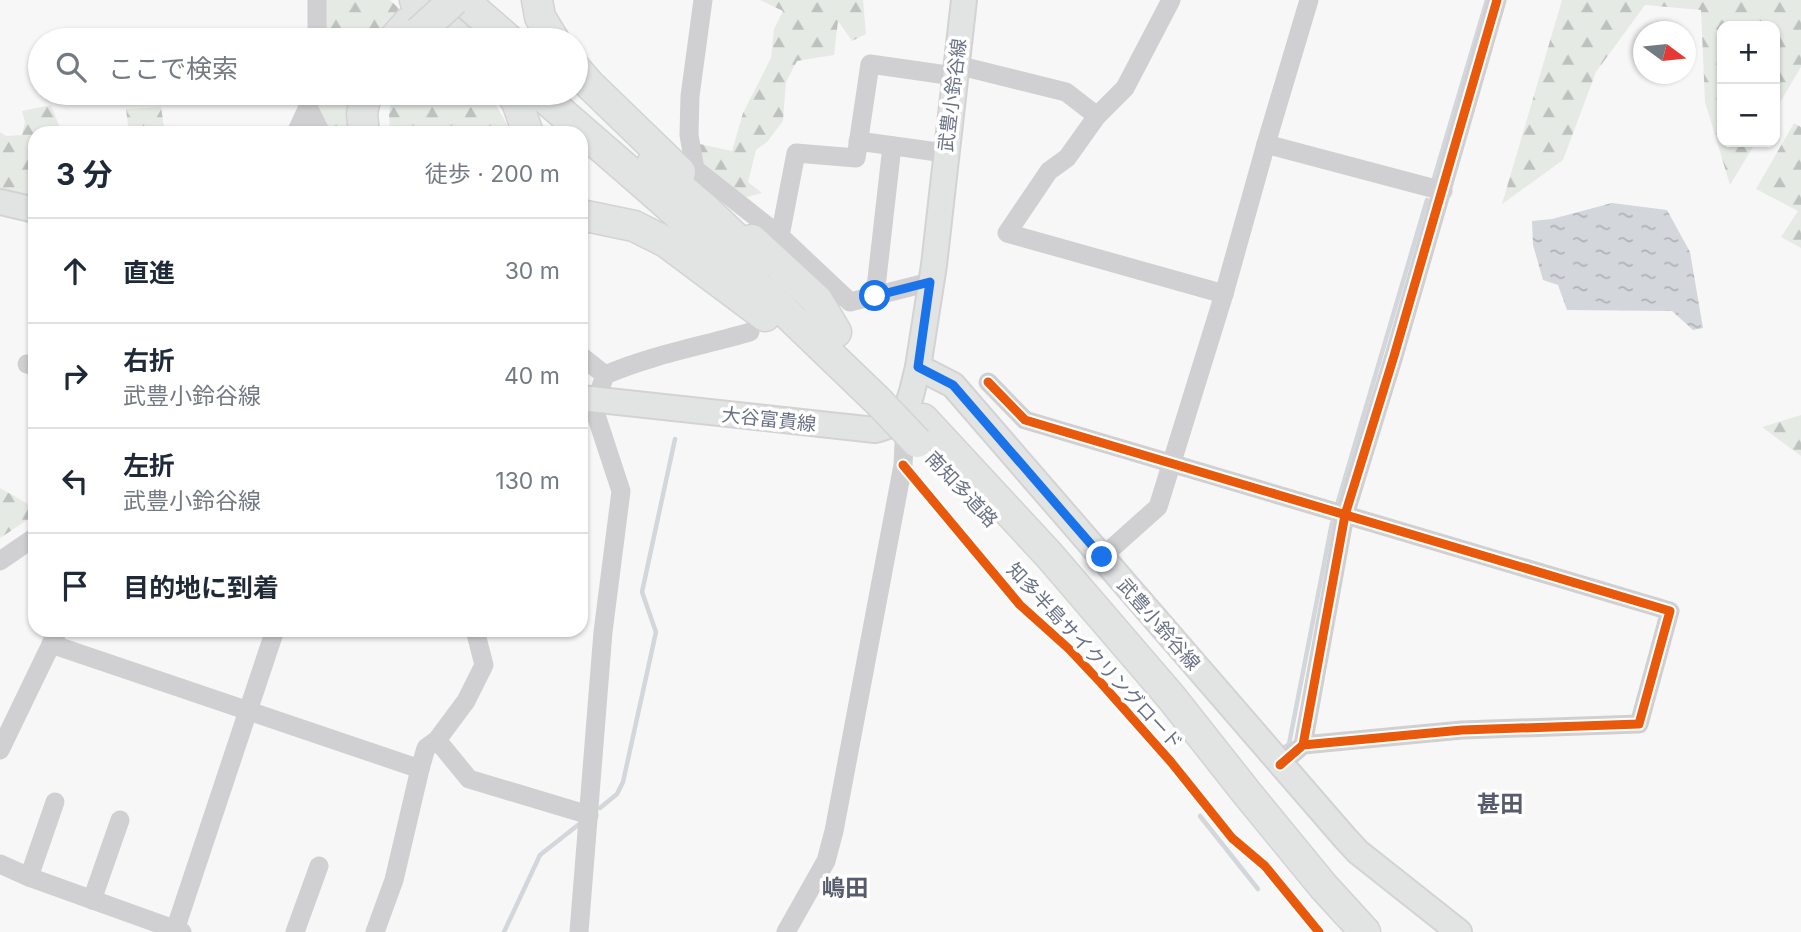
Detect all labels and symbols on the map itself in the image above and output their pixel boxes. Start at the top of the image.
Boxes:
north arrow [1633,21,1696,84]
street label: 武豊小鈴谷線 [934,37,971,153]
route start [859,280,890,311]
street label: 大谷富貴線 [720,403,817,436]
street label: 南知多道路 [921,447,1002,532]
route end [1086,541,1117,572]
street label: 知多半島サイクリングロード [1002,558,1187,754]
street label: 武豊小鈴谷線 [1113,574,1205,675]
district label: 甚田 [1477,790,1523,818]
district label: 嶋田 [822,874,868,902]

